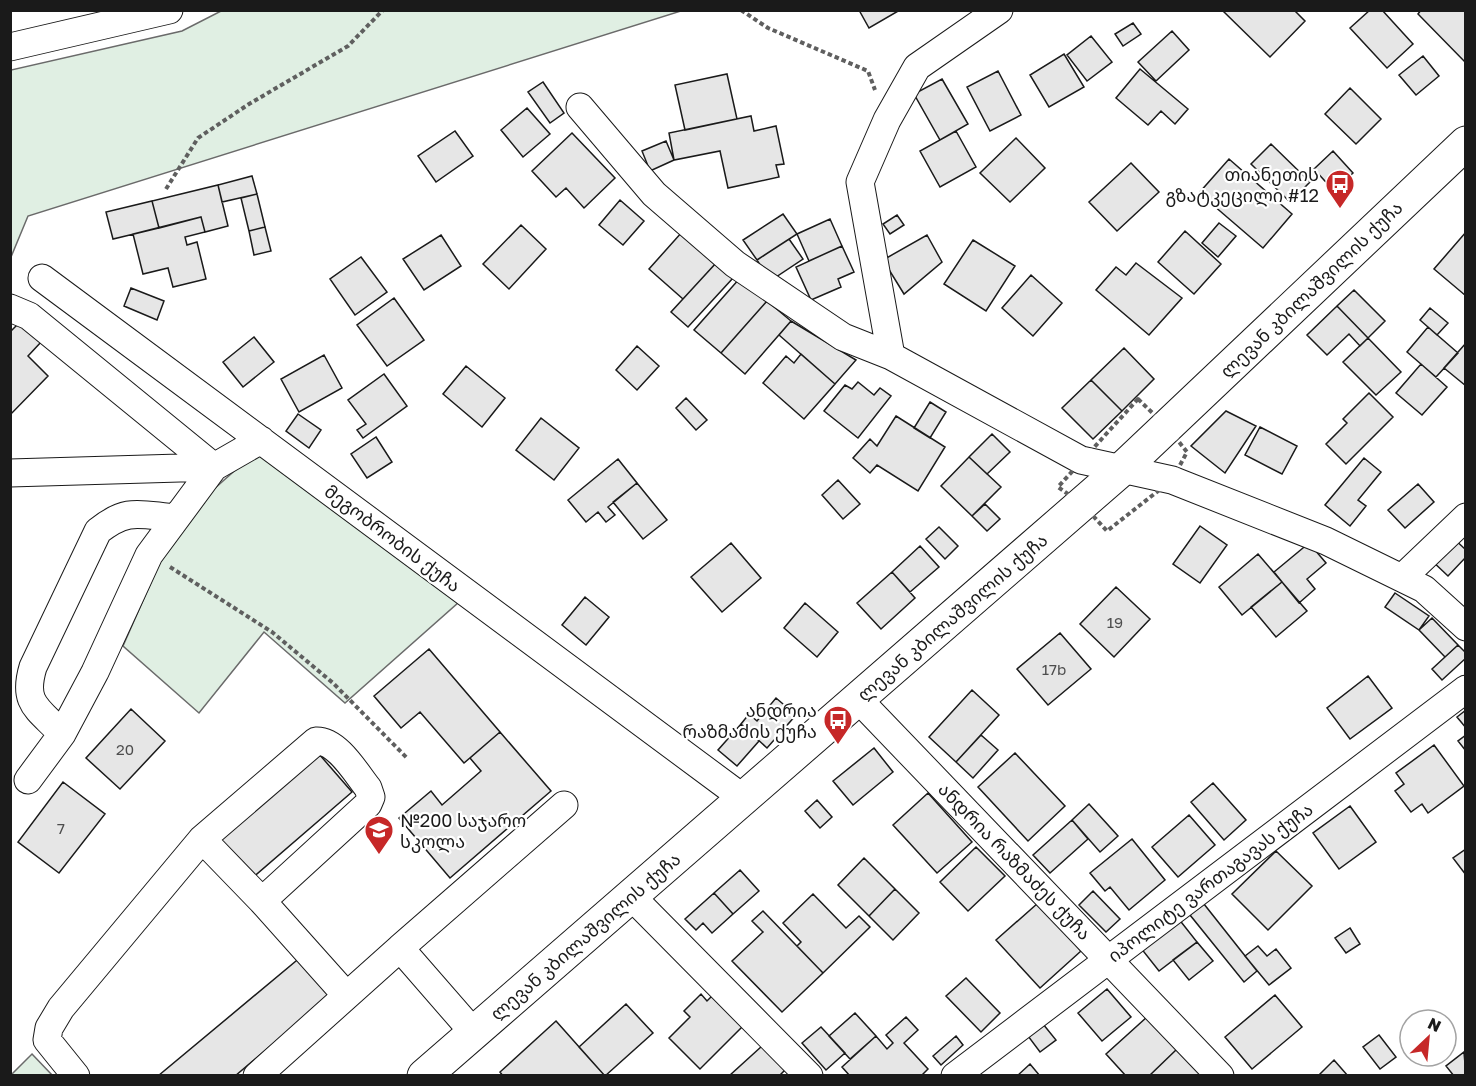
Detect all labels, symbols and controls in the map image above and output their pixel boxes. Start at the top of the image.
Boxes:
place label: თიანეთის გზატკეცილი #12 [1165,163,1319,207]
bus stop icon: თიანეთის გზატკეცილი #12 [1324,168,1356,210]
street label: ლევან კბილაშვილის ქუჩა [1215,196,1407,383]
street label: მეგობრობის ქუჩა [320,480,465,597]
street label: ლევან კბილაშვილის ქუჩა [852,528,1052,706]
house number: 19 [1107,613,1123,631]
house number: 17b [1042,660,1066,678]
place label: ანდრია რაზმაძის ქუჩა [682,699,817,743]
bus stop icon: ანდრია რაზმაძის ქუჩა [822,704,854,746]
house number: 20 [116,740,134,758]
street label: ანდრია რაზმაძეს ქუჩა [933,778,1096,945]
street label: იპოლიტე ვართაგავას ქუჩა [1103,798,1318,967]
place label: №200 საჯარო სკოლა [400,809,526,853]
school or university icon: №200 საჯარო სკოლა [363,814,395,856]
house number: 7 [57,819,65,837]
street label: ლევან კბილაშვილის ქუჩა [485,847,685,1025]
north arrow [1398,1008,1458,1068]
text: N [1425,1013,1444,1036]

